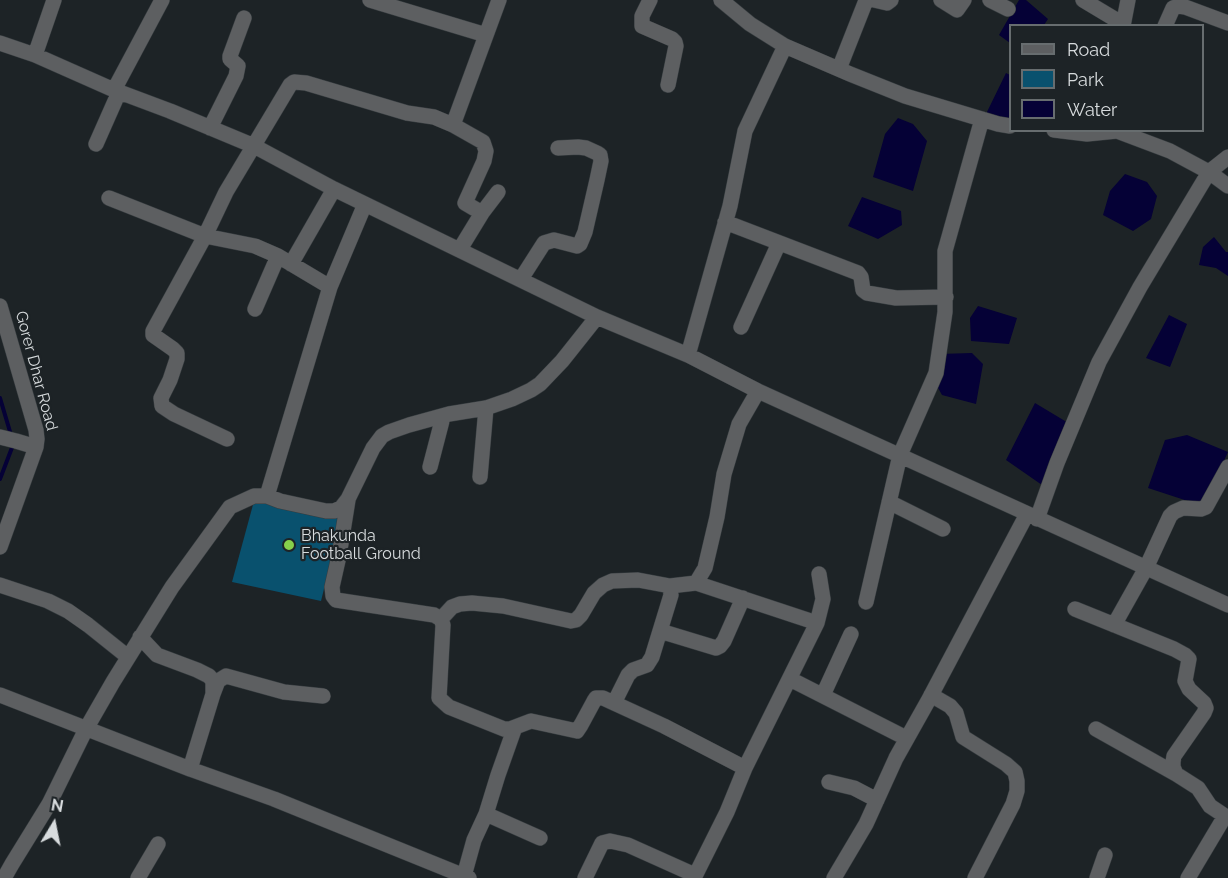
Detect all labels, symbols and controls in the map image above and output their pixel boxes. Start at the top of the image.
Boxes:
legend [1009,24,1204,132]
text: Road [1067,39,1110,60]
text: Park [1067,69,1104,90]
text: Water [1067,99,1117,120]
street label: Gorer Dhar Road [11,309,61,433]
place label: Bhakunda Football Ground [301,526,421,564]
marker: Bhakunda Football Ground [282,538,296,552]
north arrow [24,794,84,854]
text: N [50,795,65,816]

